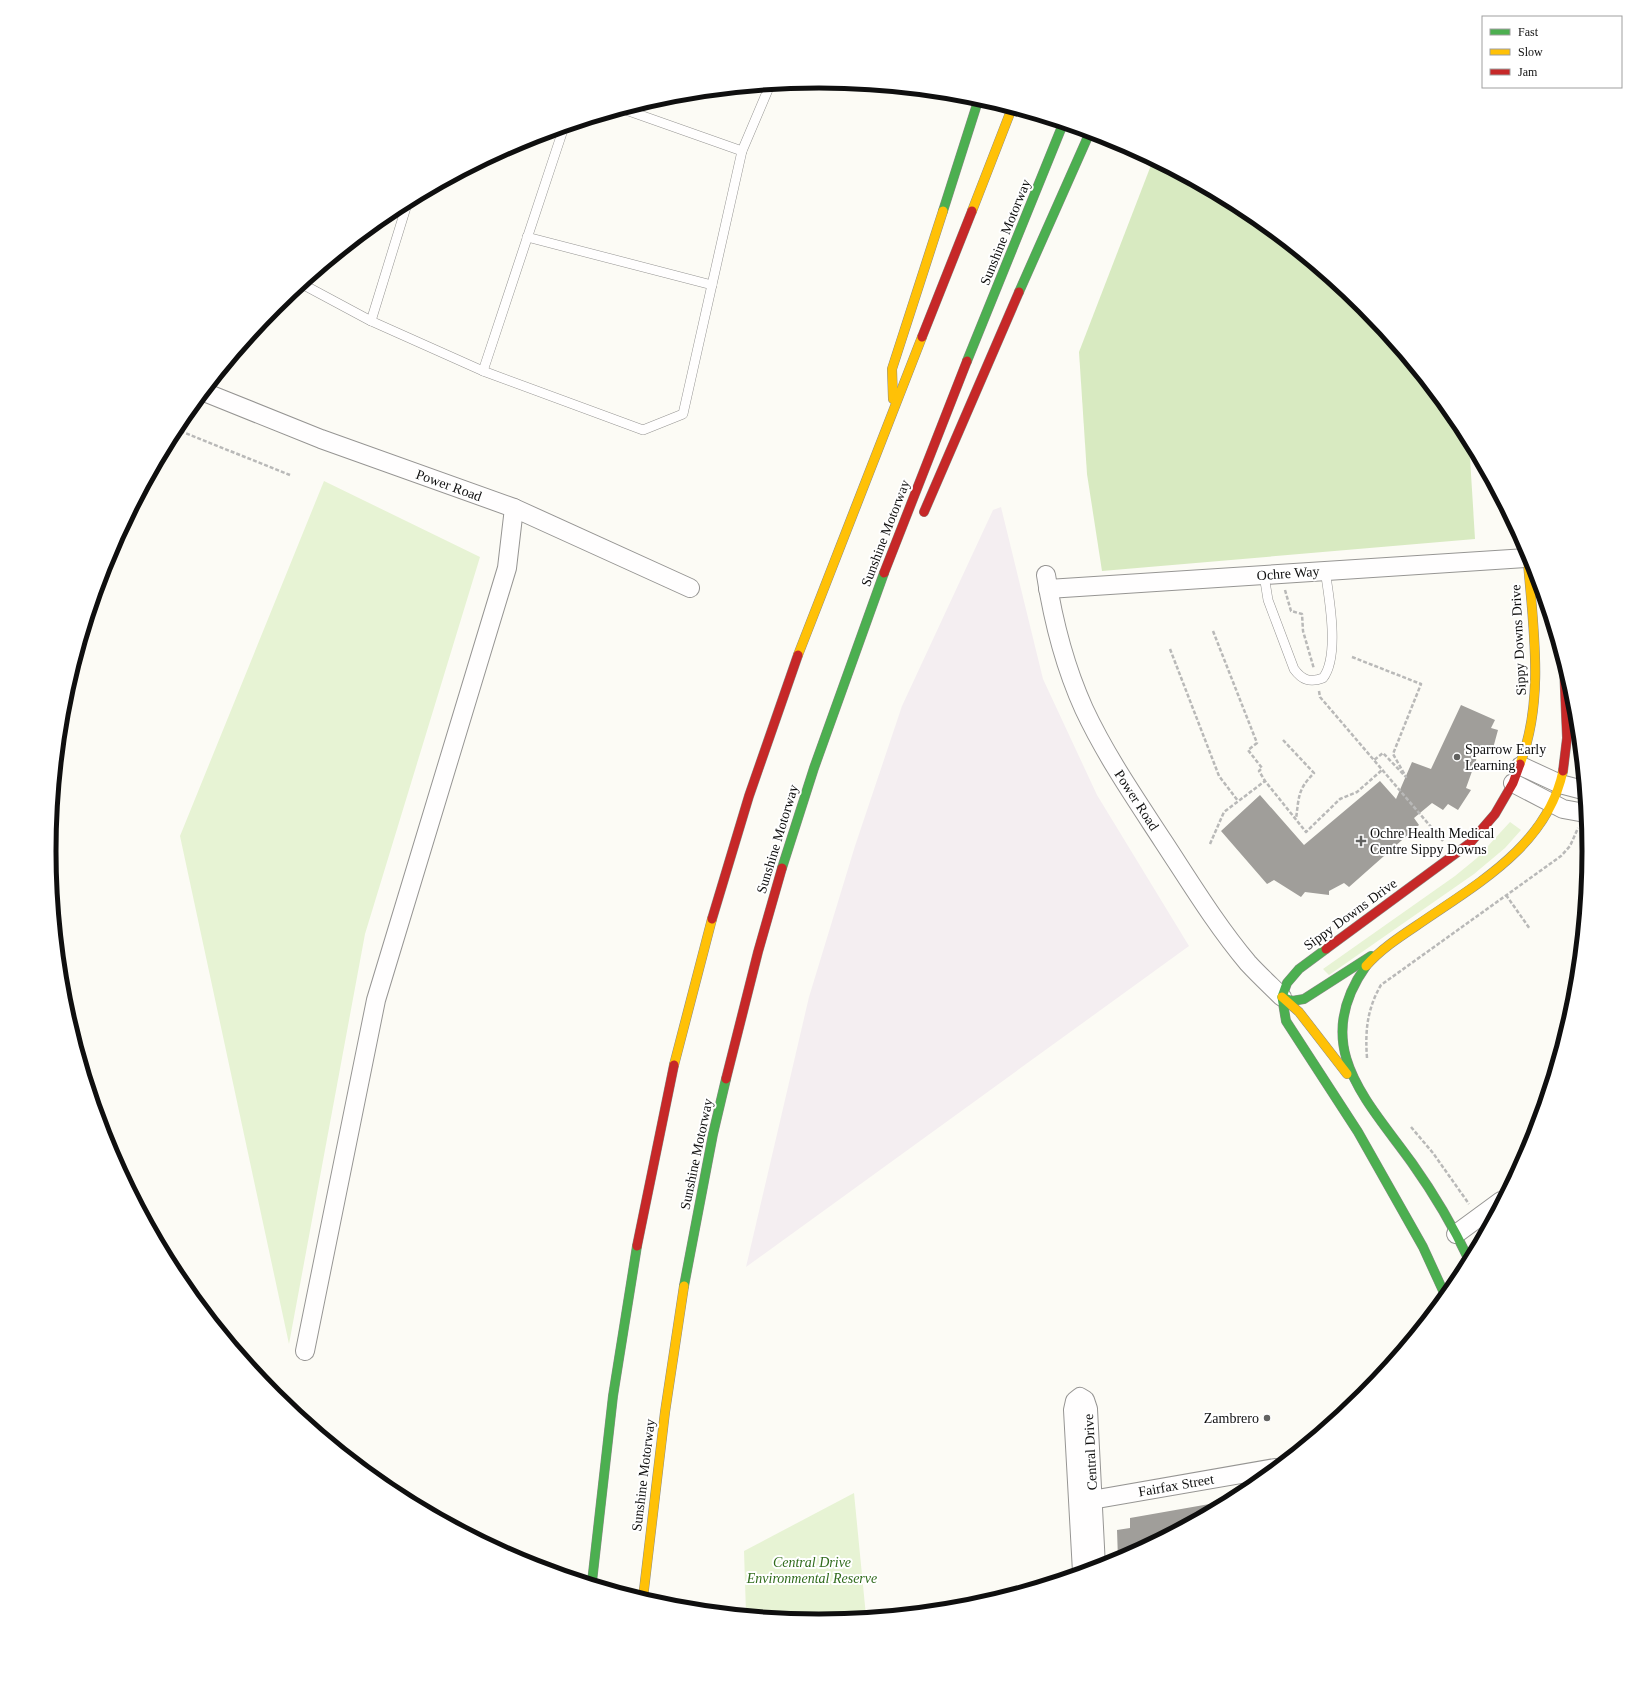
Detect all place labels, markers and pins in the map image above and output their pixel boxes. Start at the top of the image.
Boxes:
place label: Sparrow Early Learning [1465,742,1546,773]
marker: Sparrow Early Learning [1452,752,1462,762]
place label: Ochre Health Medical Centre Sippy Downs [1370,826,1494,857]
marker: Ochre Health Medical Centre Sippy Downs [1355,835,1367,847]
place label: Zambrero [1204,1411,1259,1426]
marker: Zambrero [1262,1413,1272,1423]

